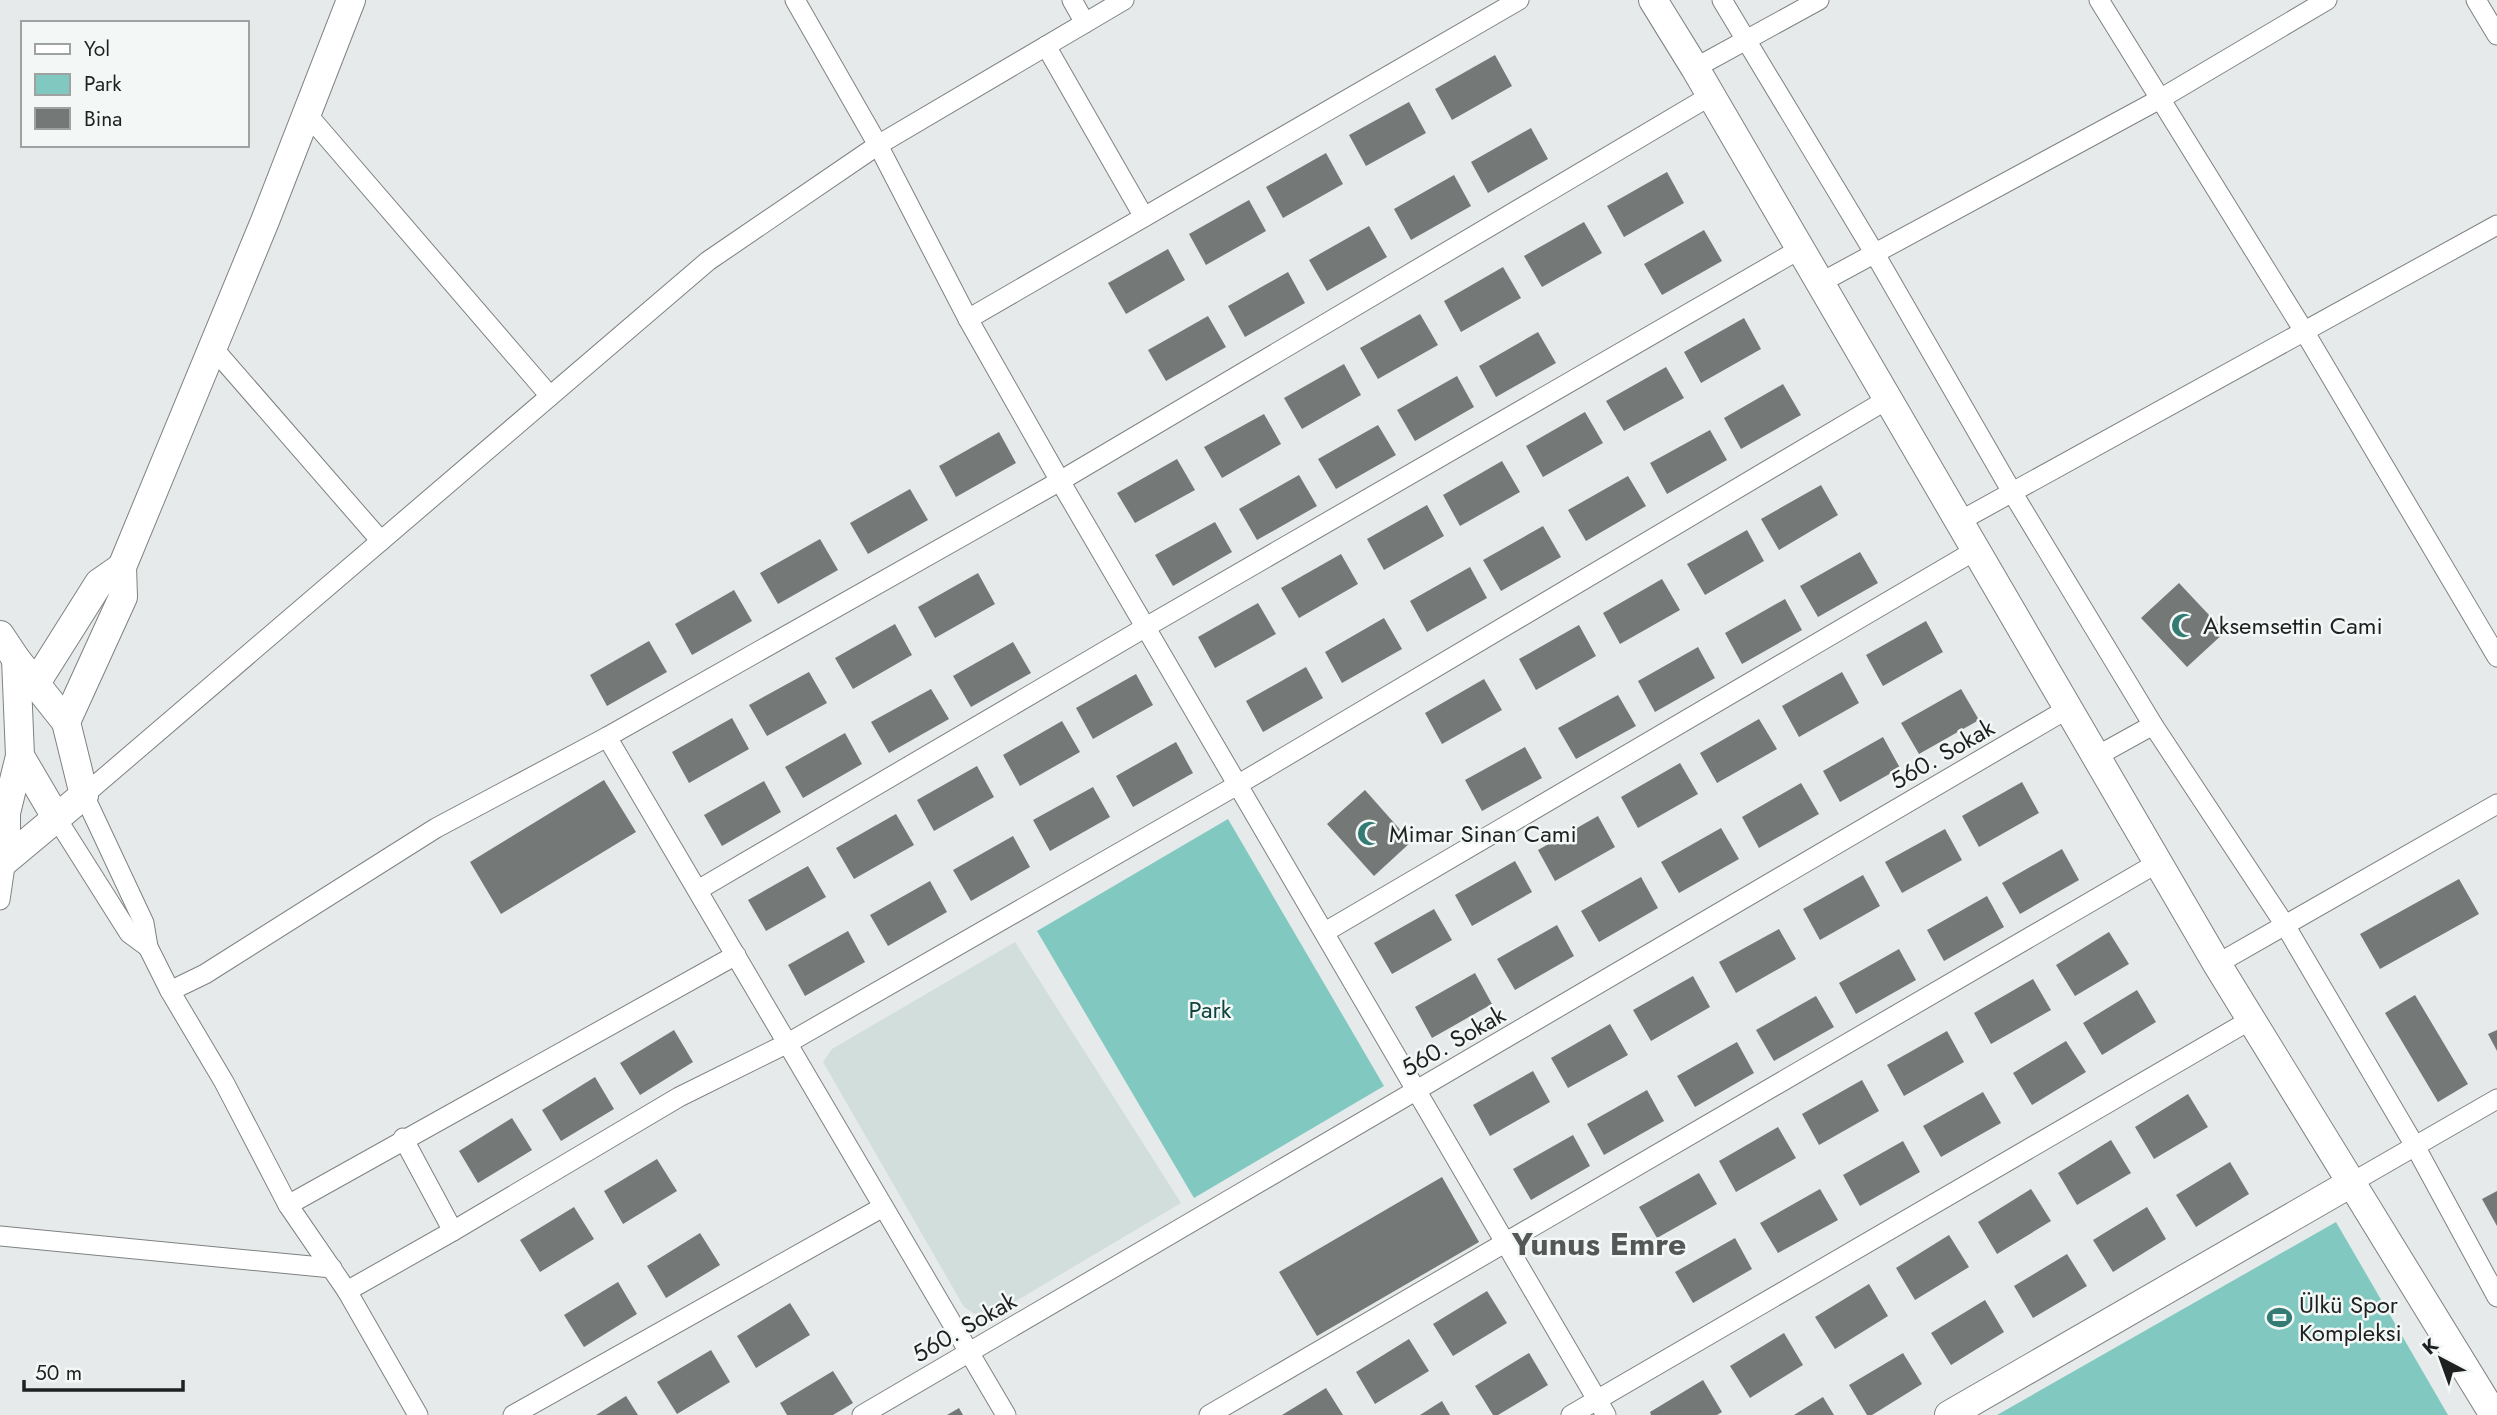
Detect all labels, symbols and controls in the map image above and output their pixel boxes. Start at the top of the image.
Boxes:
legend [21,21,248,147]
text: Yol [84,34,110,64]
text: Park [84,69,122,99]
text: Bina [84,104,122,134]
place label: Aksemsettin Cami [2203,608,2383,643]
mosque icon: Aksemsettin Cami [2169,611,2197,639]
street label: 560. Sokak [1883,710,2001,798]
place label: Mimar Sinan Cami [1389,816,1577,851]
mosque icon: Mimar Sinan Cami [1355,819,1383,847]
park label: Park [1189,992,1232,1027]
street label: 560. Sokak [1394,997,1512,1085]
district label: Yunus Emre [1511,1221,1686,1267]
street label: 560. Sokak [905,1283,1023,1371]
place label: Ülkü Spor Kompleksi [2299,1287,2402,1350]
sports icon: Ülkü Spor Kompleksi [2265,1304,2293,1332]
north arrow [2406,1324,2476,1394]
text: K [2416,1332,2445,1361]
scale bar [24,1348,184,1392]
text: 50 m [35,1358,82,1388]

